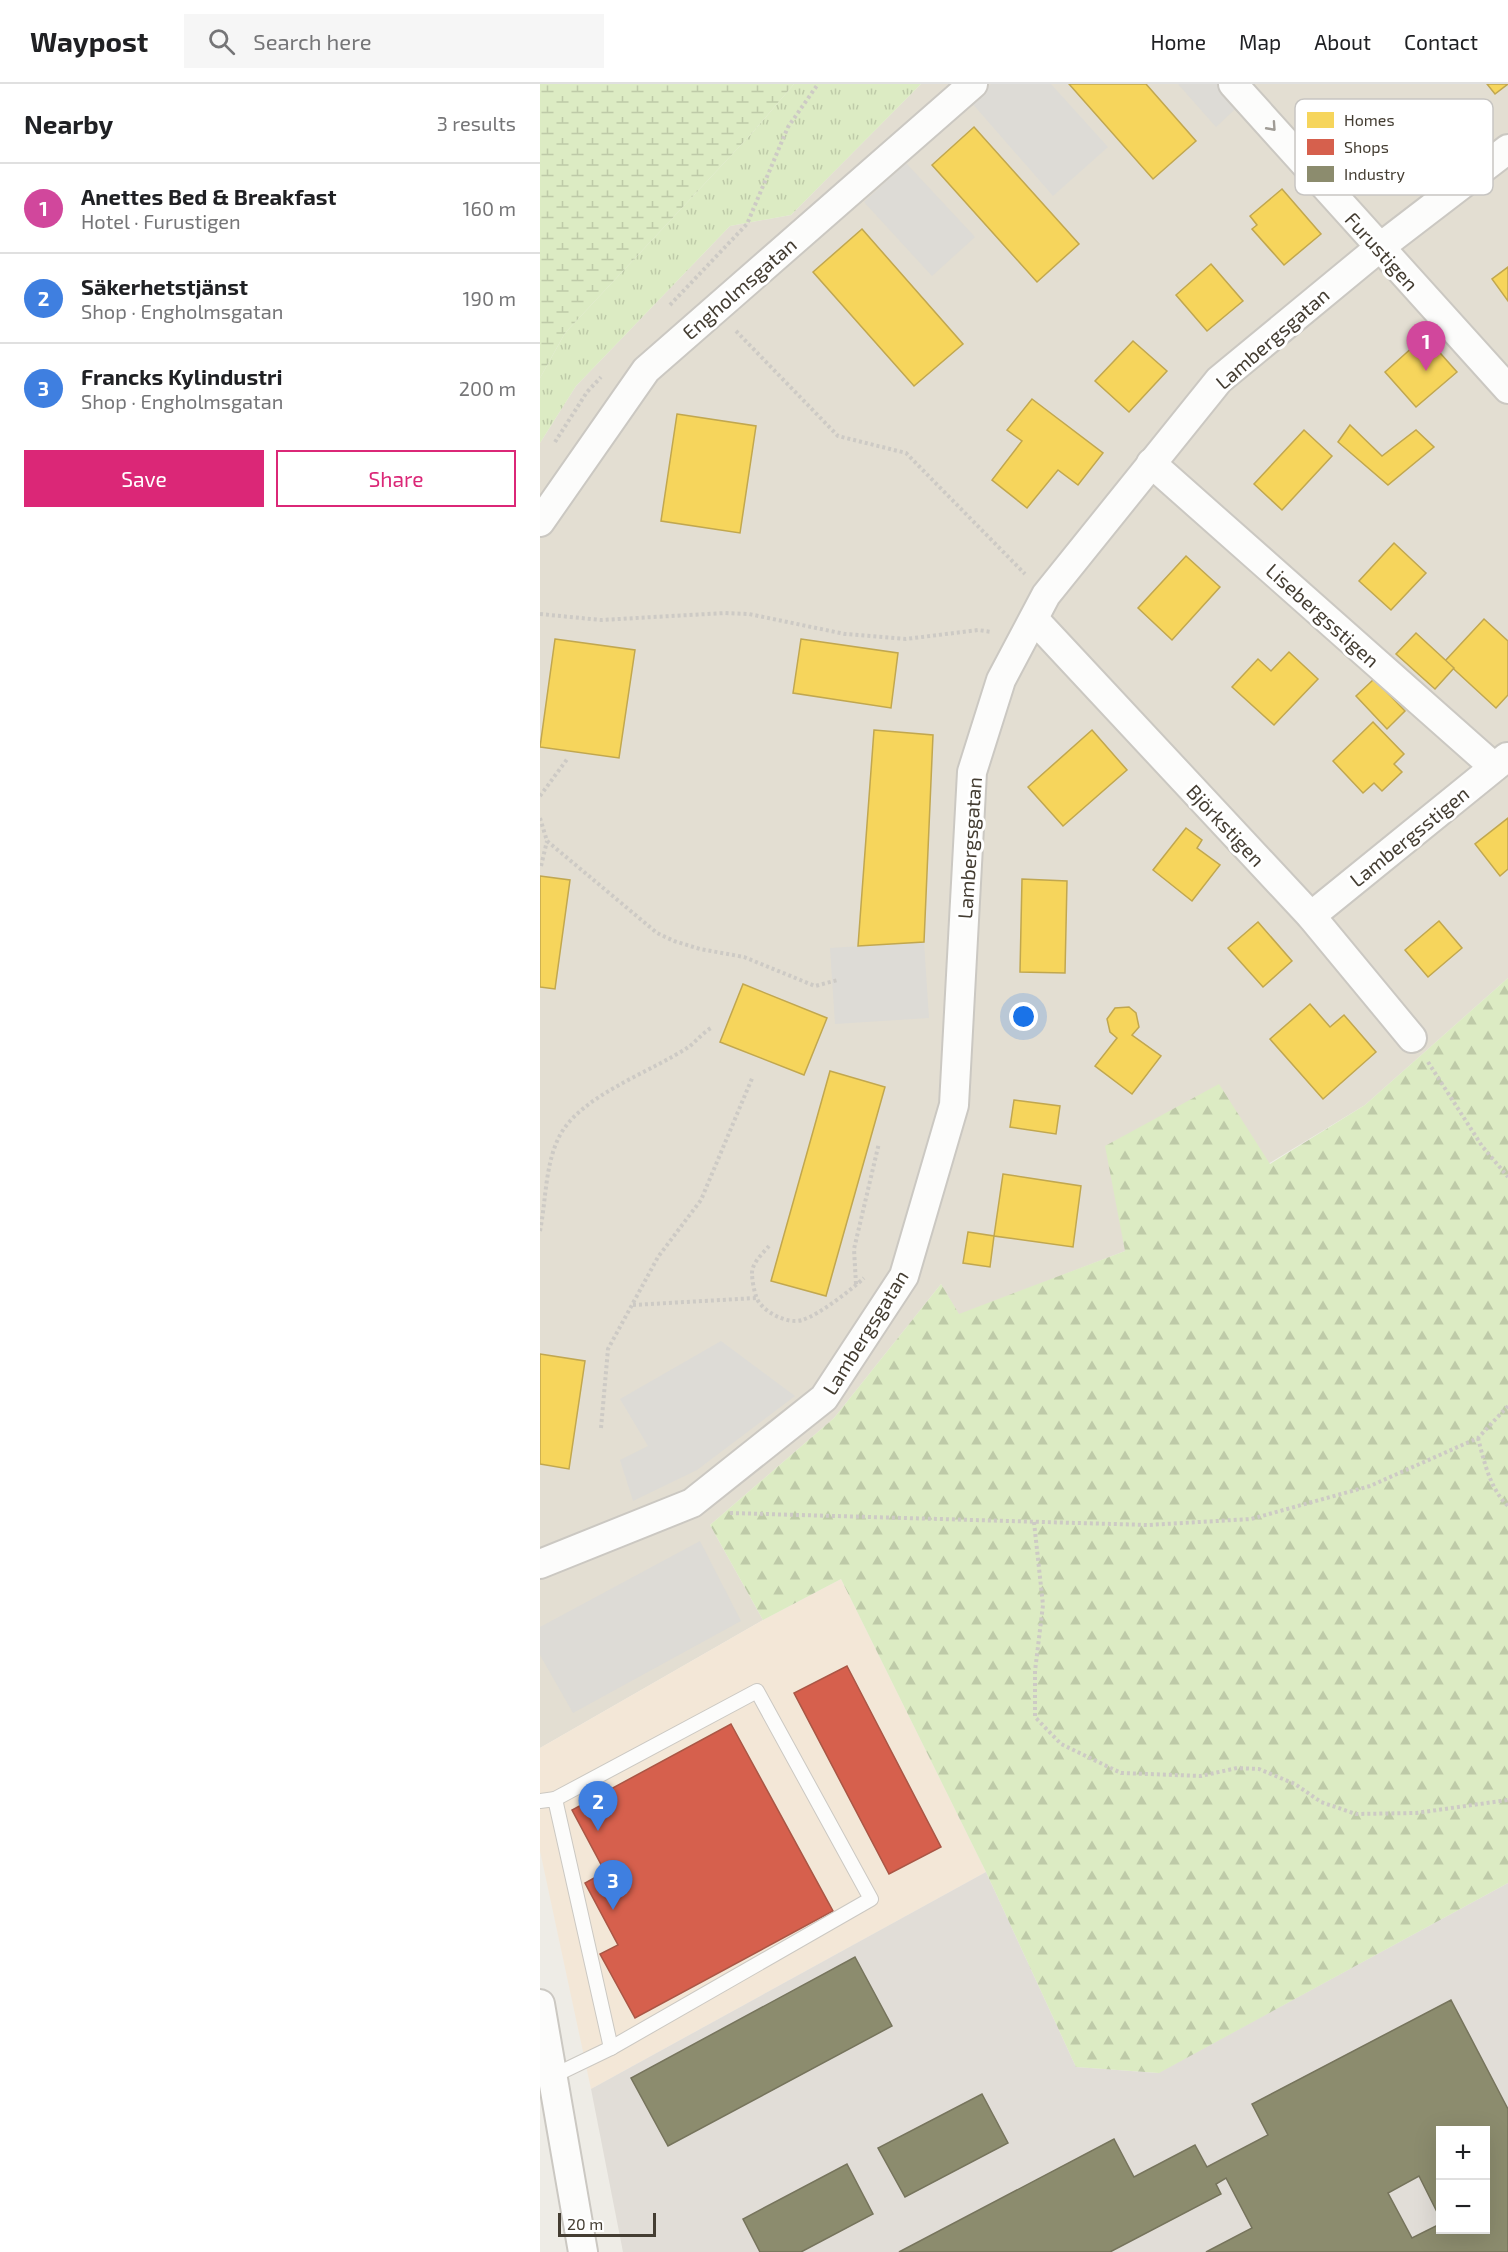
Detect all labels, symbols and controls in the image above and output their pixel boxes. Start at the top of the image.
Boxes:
search box [184,14,604,68]
text: Waypost [30,24,148,58]
icon: search [205,25,238,58]
text: Search here [253,28,372,54]
text: Home [1150,29,1206,54]
text: Map [1239,29,1281,54]
text: About [1314,29,1371,54]
text: Contact [1404,29,1478,54]
legend [1295,99,1493,195]
text: Nearby [24,108,113,139]
text: Homes [1344,110,1395,129]
text: 3 results [437,111,516,135]
one-way arrow [1265,121,1276,131]
text: Shops [1344,137,1389,156]
text: Industry [1344,164,1405,183]
text: Anettes Bed & Breakfast [81,183,336,209]
text: 1 [39,196,48,220]
text: 160 m [463,196,516,220]
street label: Furustigen [1340,207,1424,295]
text: Hotel · Furustigen [81,209,241,233]
street label: Engholmsgatan [677,232,801,344]
text: Säkerhetstjänst [81,273,248,299]
street label: Lambergsgatan [1210,282,1334,394]
text: 2 [38,286,49,310]
text: 190 m [463,286,516,310]
text: Shop · Engholmsgatan [81,299,283,323]
pin: 1 [1406,322,1446,371]
text: Francks Kylindustri [81,363,283,389]
text: 3 [38,376,49,400]
text: 200 m [459,376,516,400]
text: Shop · Engholmsgatan [81,389,283,413]
button: Save [24,450,264,507]
button: Share [276,450,516,507]
street label: Lisebergsstigen [1262,558,1384,672]
street label: Lambergsgatan [952,776,986,920]
street label: Björkstigen [1182,779,1270,871]
street label: Lambergsstigen [1345,781,1473,891]
your location [1009,1002,1038,1031]
street label: Lambergsgatan [817,1265,913,1399]
pin: 2 [578,1782,618,1831]
pin: 3 [594,1860,632,1910]
map controls [1436,2126,1490,2234]
button: + [1436,2126,1490,2180]
button: − [1436,2180,1490,2234]
scale bar [558,2210,656,2238]
text: 20 m [567,2214,603,2233]

